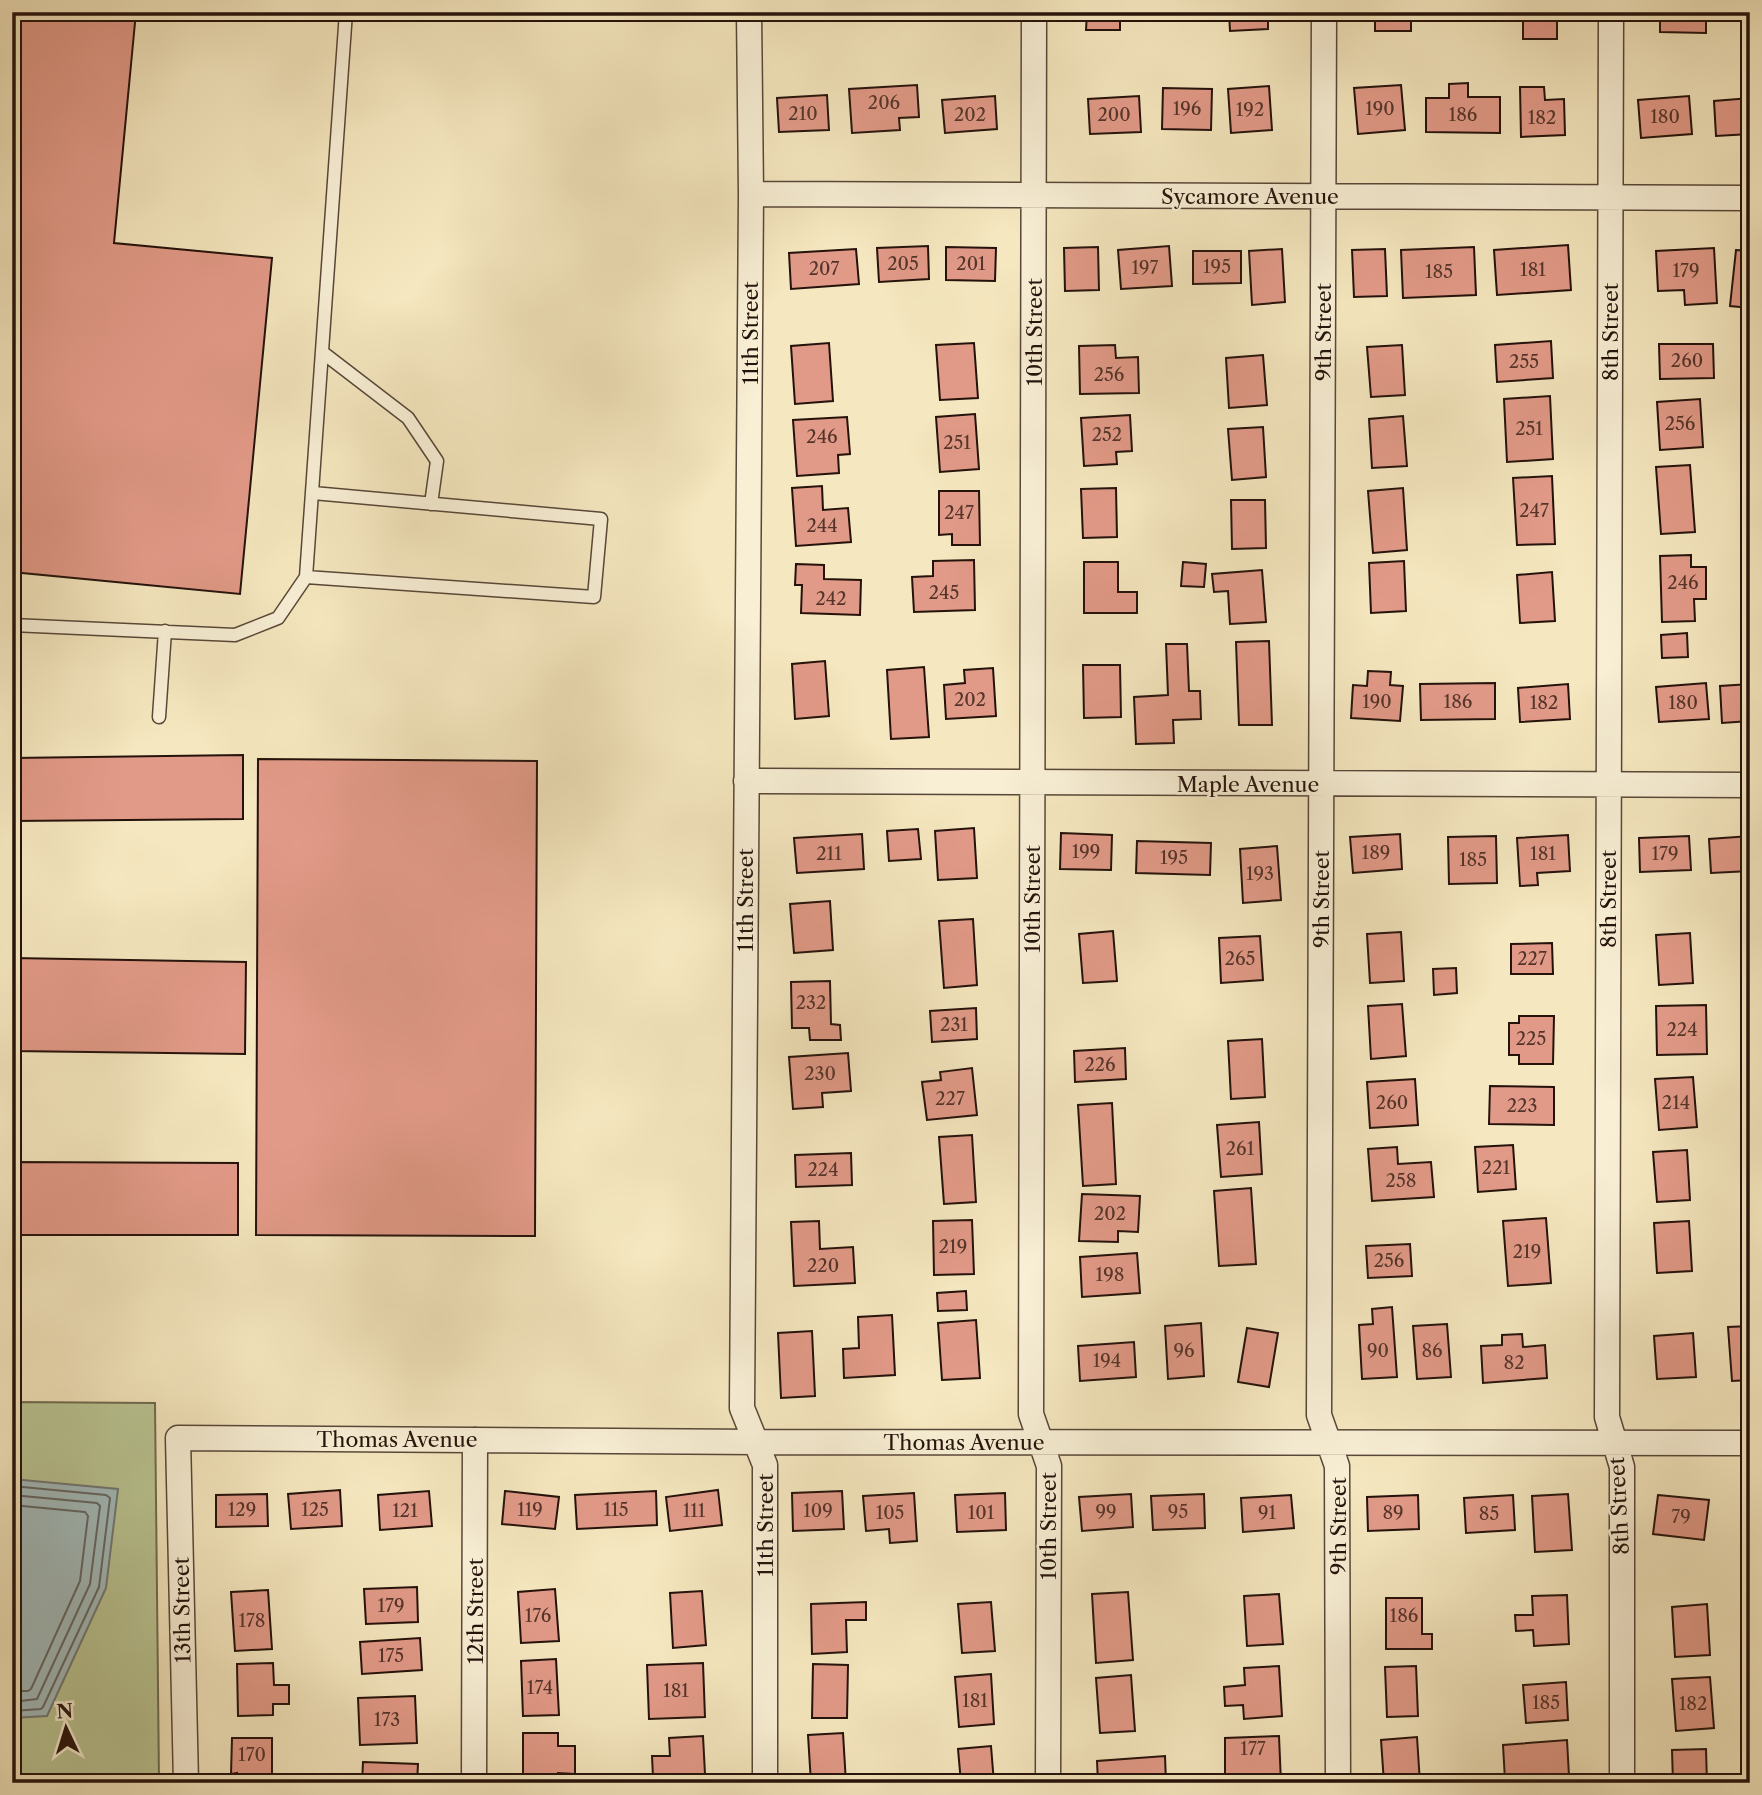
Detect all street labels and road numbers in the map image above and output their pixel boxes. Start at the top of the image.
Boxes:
street label: Sycamore Avenue [1161,184,1339,209]
street label: 10th Street [1022,278,1047,386]
street label: 11th Street [738,281,763,385]
street label: 9th Street [1311,282,1336,381]
street label: 8th Street [1598,282,1623,381]
street label: Maple Avenue [1177,772,1319,797]
street label: 10th Street [1020,845,1045,953]
street label: 11th Street [733,848,758,952]
street label: 9th Street [1309,849,1334,948]
street label: 8th Street [1596,849,1621,948]
street label: Thomas Avenue [317,1427,477,1452]
street label: Thomas Avenue [884,1430,1044,1455]
street label: 8th Street [1604,1456,1634,1556]
street label: 10th Street [1036,1472,1061,1580]
street label: 11th Street [753,1473,778,1577]
street label: 9th Street [1326,1476,1351,1575]
street label: 13th Street [169,1556,195,1663]
street label: 12th Street [463,1557,488,1664]

